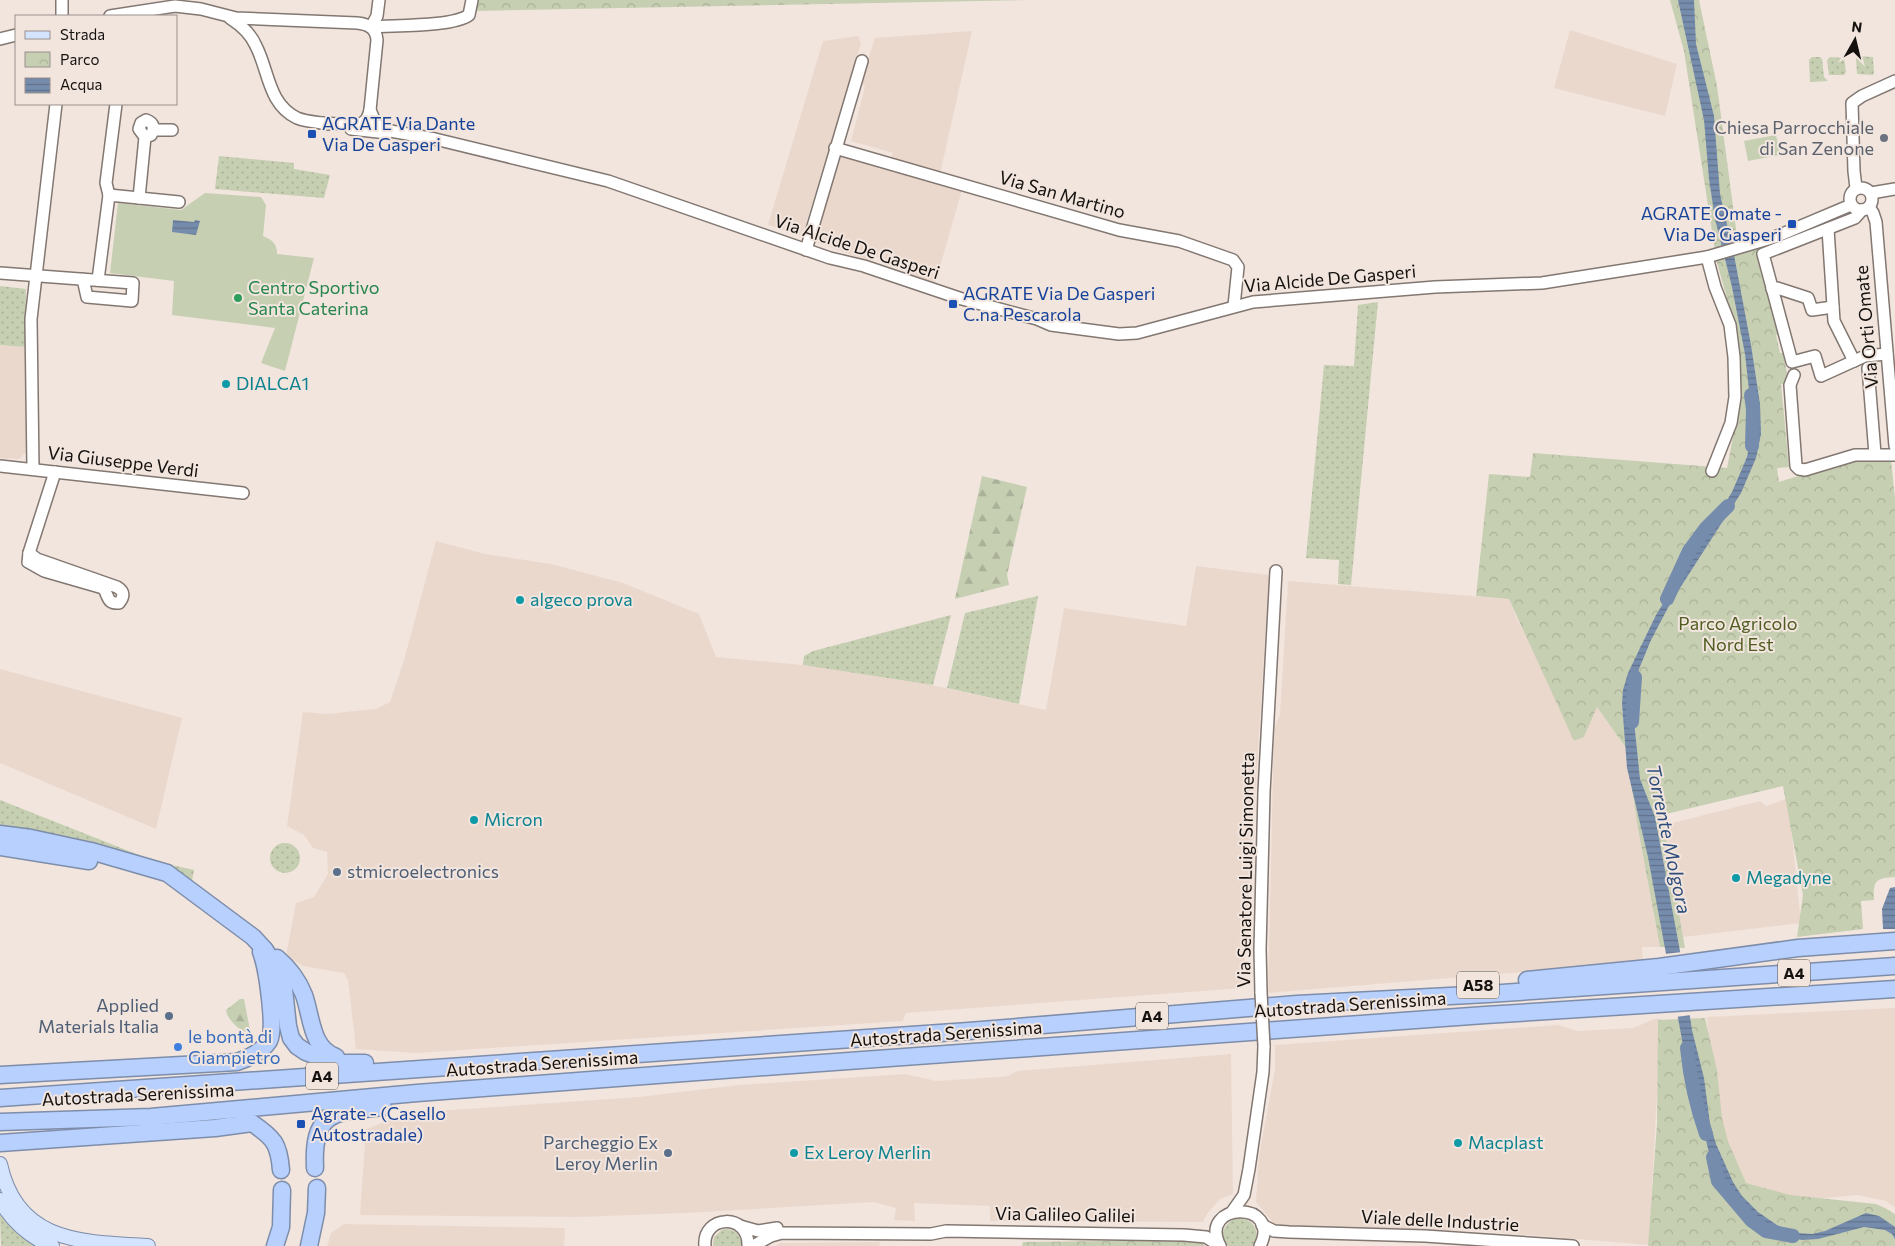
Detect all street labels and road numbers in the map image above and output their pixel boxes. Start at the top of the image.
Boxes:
street label: Via San Martino [997,166,1128,223]
street label: Via Alcide De Gasperi [772,209,943,283]
street label: Via Alcide De Gasperi [1243,260,1417,296]
street label: Via Orti Omate [1850,264,1882,390]
street label: Via Giuseppe Verdi [46,441,200,481]
street label: Via Senatore Luigi Simonetta [1232,752,1258,988]
road number: A4 [1778,960,1810,986]
road number: A58 [1457,972,1499,998]
street label: Autostrada Serenissima [1253,986,1447,1022]
road number: A4 [1136,1002,1168,1030]
street label: Autostrada Serenissima [849,1015,1043,1051]
street label: Autostrada Serenissima [445,1045,639,1081]
road number: A4 [306,1062,338,1090]
street label: Autostrada Serenissima [41,1078,235,1110]
street label: Via Galileo Galilei [995,1202,1135,1226]
street label: Viale delle Industrie [1360,1205,1520,1235]

